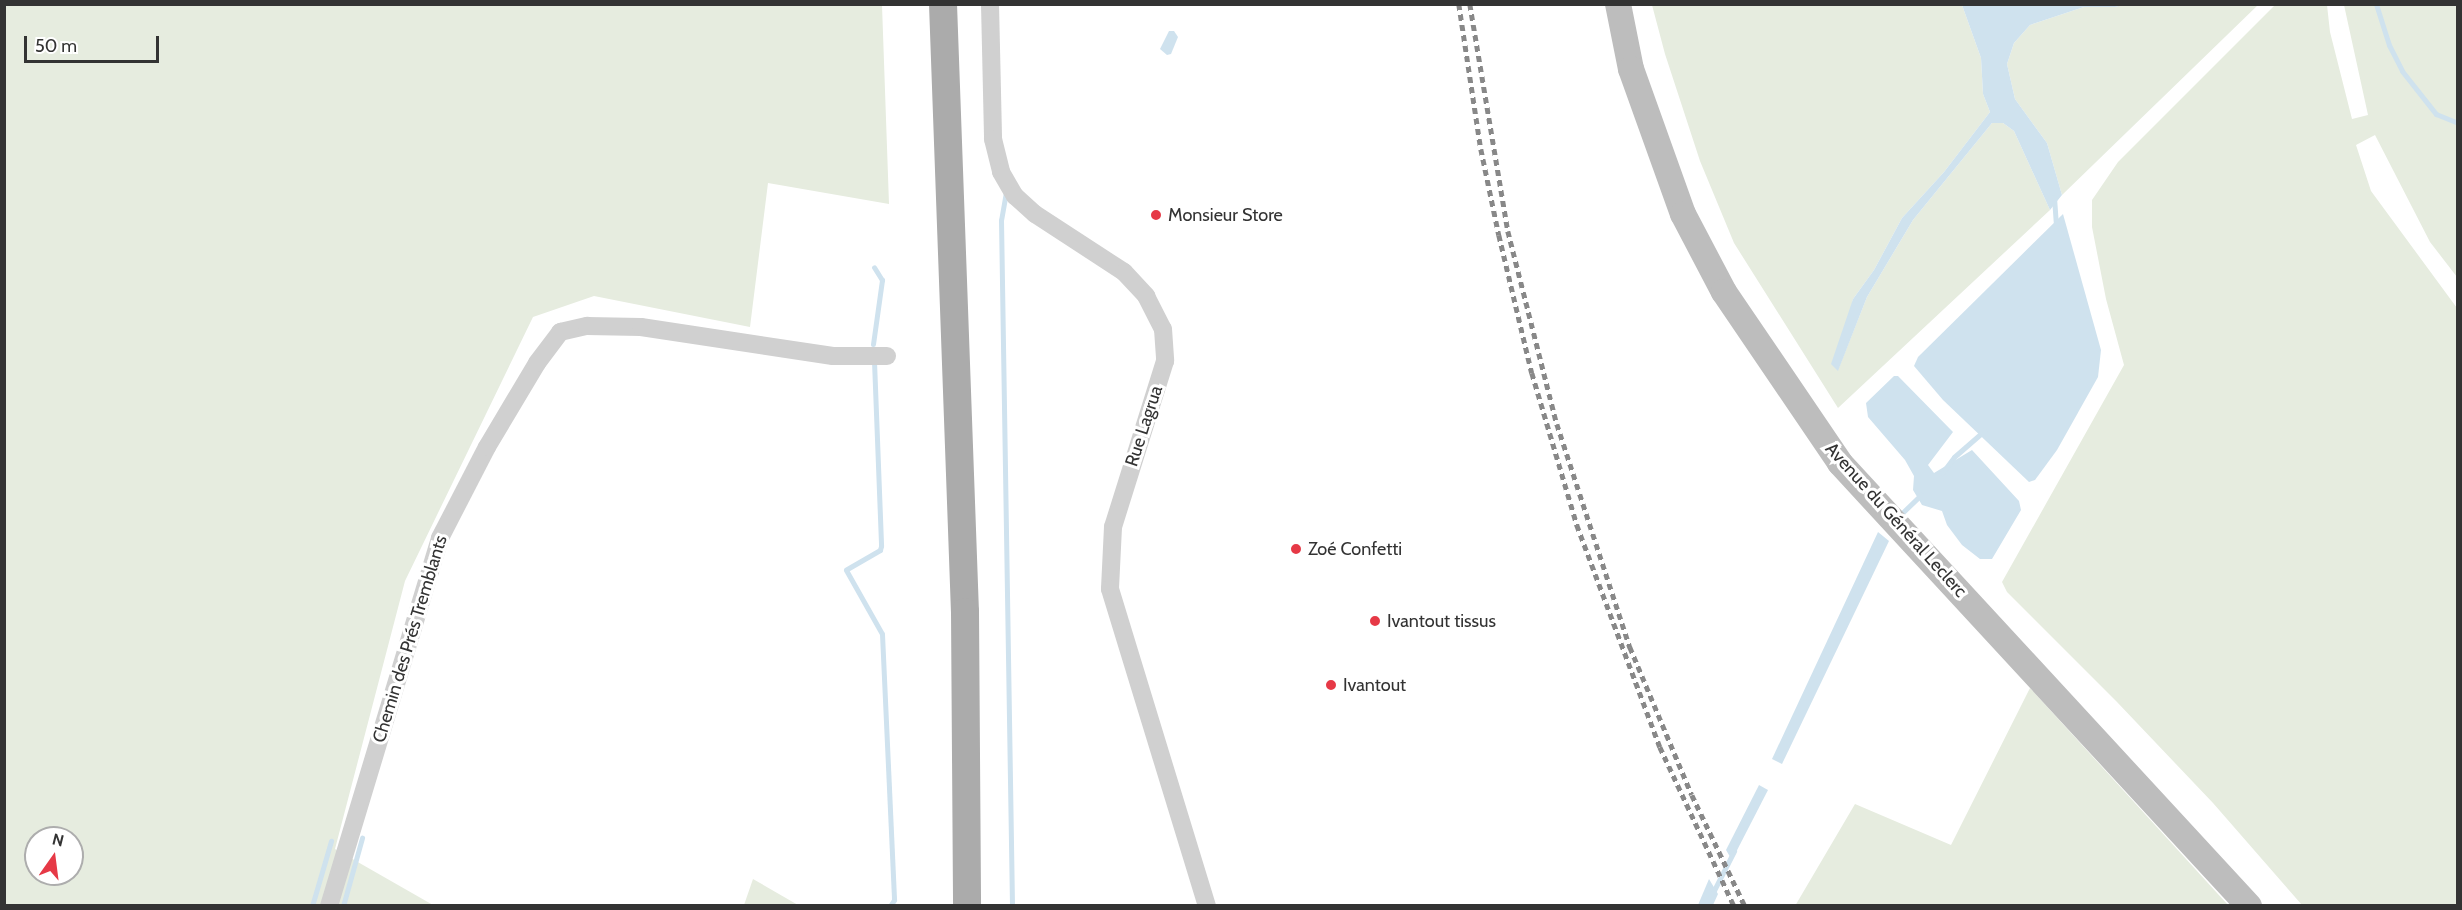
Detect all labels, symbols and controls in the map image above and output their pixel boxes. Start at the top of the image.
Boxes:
scale bar [27,24,162,62]
text: 50 m [35,35,77,57]
place label: Monsieur Store [1168,204,1283,226]
marker: Monsieur Store [1149,208,1163,222]
street label: Rue Lagrua [1121,383,1167,469]
street label: Avenue du Général Leclerc [1821,438,1971,602]
street label: Chemin des Prés Tremblants [368,533,452,745]
place label: Zoé Confetti [1308,538,1402,560]
marker: Zoé Confetti [1289,542,1303,556]
place label: Ivantout tissus [1387,610,1496,632]
marker: Ivantout tissus [1368,614,1382,628]
place label: Ivantout [1343,674,1406,696]
marker: Ivantout [1324,678,1338,692]
north arrow [24,826,84,886]
text: N [50,829,66,851]

